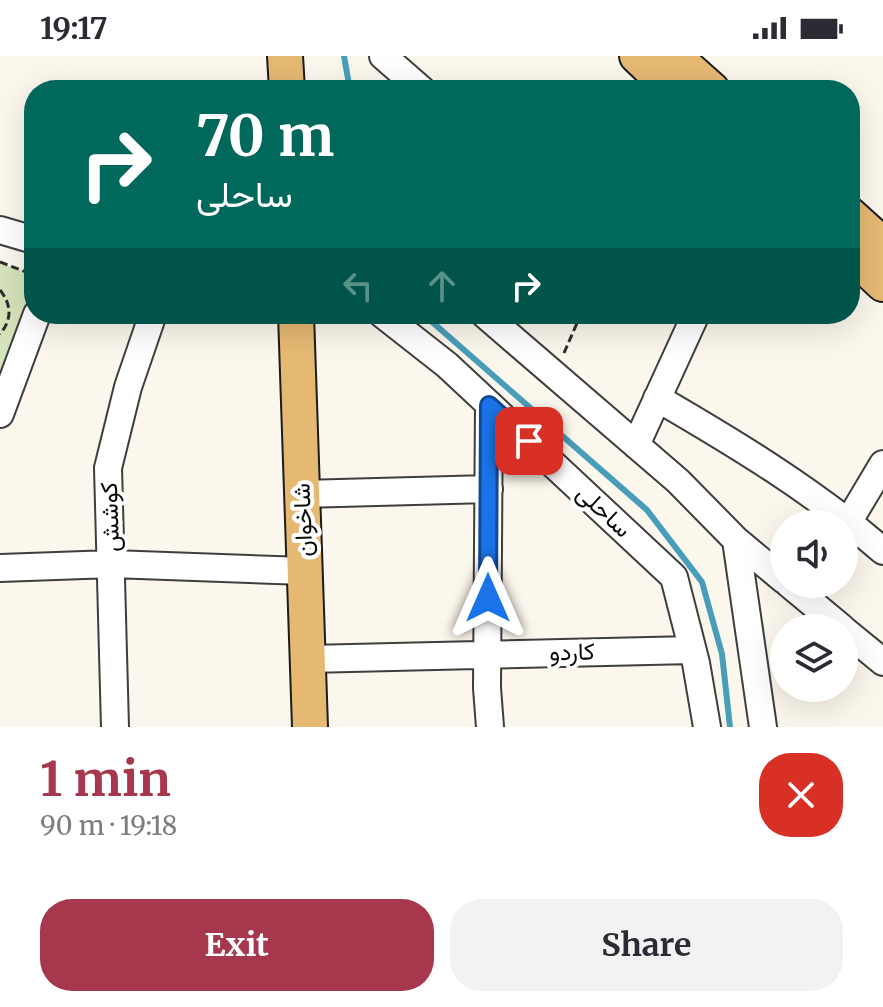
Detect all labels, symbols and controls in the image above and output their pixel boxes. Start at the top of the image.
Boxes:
text: 19:17 [40,9,107,47]
text: 70 m [196,101,334,171]
icon: right [64,112,168,216]
text: ساحلی [196,172,293,217]
icon: left [336,264,380,308]
icon: ahead [420,264,464,308]
icon: right [504,264,548,308]
pin [495,407,563,475]
icon: arrive [507,419,551,463]
street label: ساحلی [570,477,638,544]
street label: کوشش [93,482,126,553]
street label: شاخوان [286,483,319,557]
map controls [770,510,858,702]
button: sound [770,510,858,598]
position arrow [446,556,530,640]
button: layers [770,614,858,702]
street label: کاردو [549,636,595,667]
text: 1 min [40,749,171,809]
button: close [759,753,843,837]
text: 90 m · 19:18 [40,809,177,842]
button: Exit [40,899,434,991]
button: Share [450,899,843,991]

